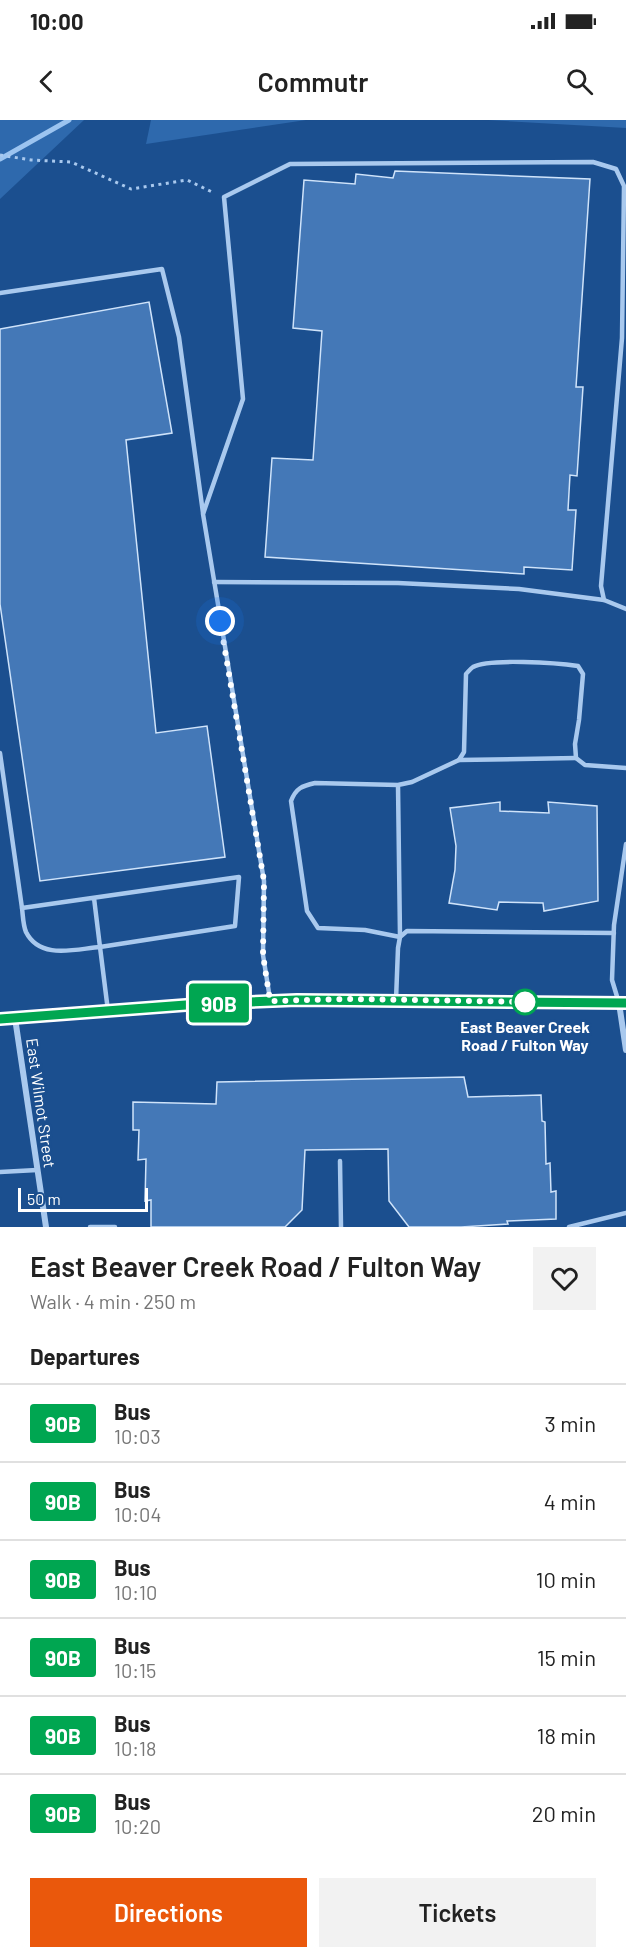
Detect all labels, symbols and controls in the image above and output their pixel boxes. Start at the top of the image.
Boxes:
text: 10:00 [30,8,83,34]
icon: back [30,65,63,98]
text: Commutr [257,65,369,97]
icon: search [563,65,596,98]
your location [205,606,235,636]
line badge: 90B [184,984,254,1022]
marker: East Beaver Creek Road / Fulton Way [512,989,538,1015]
text: 90B [201,991,237,1016]
place label: East Beaver Creek Road / Fulton Way [460,1017,590,1054]
street label: East Wilmot Street [23,1037,60,1169]
scale bar [18,1185,148,1212]
text: 50 m [27,1189,61,1208]
button: heart [533,1247,596,1310]
text: East Beaver Creek Road / Fulton Way [30,1249,481,1283]
text: Walk · 4 min · 250 m [30,1289,196,1313]
text: Departures [30,1343,140,1369]
text: Bus [114,1398,151,1424]
text: 3 min [545,1410,596,1436]
text: 90B [45,1411,81,1436]
text: 10:03 [114,1424,161,1448]
text: Bus [114,1476,151,1502]
text: 4 min [544,1488,596,1514]
text: 90B [45,1489,81,1514]
text: 10:04 [114,1502,161,1526]
text: Bus [114,1554,151,1580]
text: 10 min [536,1566,596,1592]
text: 90B [45,1567,81,1592]
text: 10:10 [114,1580,157,1604]
text: Bus [114,1632,151,1658]
text: 15 min [537,1644,596,1670]
text: 90B [45,1645,81,1670]
text: 10:15 [114,1658,156,1682]
text: Bus [114,1710,151,1736]
text: 18 min [537,1722,596,1748]
text: 90B [45,1723,81,1748]
text: 10:18 [114,1736,157,1760]
text: Bus [114,1788,151,1814]
text: 20 min [532,1800,596,1826]
text: 90B [45,1801,81,1826]
text: 10:20 [114,1814,161,1838]
button: Directions [30,1878,307,1947]
button: Tickets [319,1878,596,1947]

